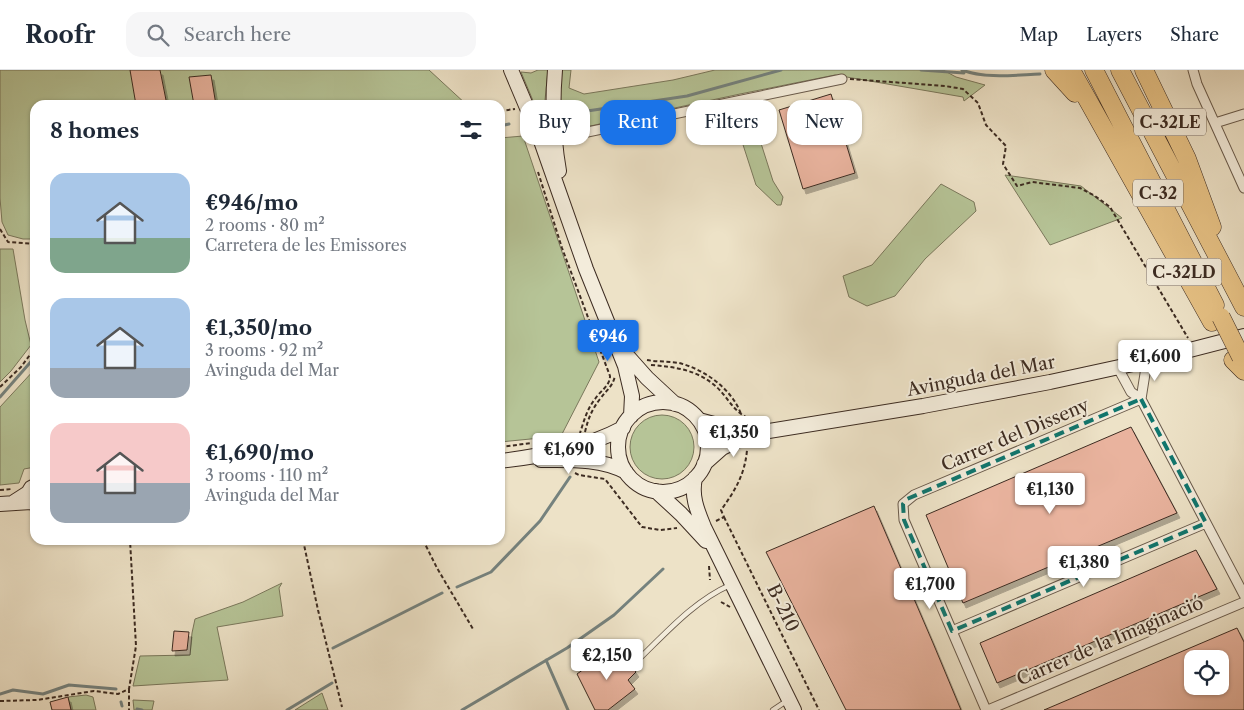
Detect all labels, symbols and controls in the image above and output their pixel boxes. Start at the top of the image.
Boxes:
search box [126,12,476,57]
text: Roofr [25,20,96,49]
icon: search [144,21,172,49]
text: Search here [184,23,291,46]
text: Map [1020,24,1058,46]
text: Layers [1086,24,1142,46]
text: Share [1170,24,1219,46]
chip: Buy [520,100,590,145]
chip: Rent [600,100,676,145]
chip: Filters [686,100,777,145]
chip: New [787,100,862,145]
road number: C-32LE [1134,108,1206,136]
icon: filters [457,116,485,144]
text: 8 homes [50,118,139,143]
road number: C-32 [1133,180,1183,206]
text: €946/mo [205,190,298,215]
icon: home [90,193,150,253]
text: 2 rooms · 80 m² [205,215,325,235]
text: Carretera de les Emissores [205,235,407,255]
road number: C-32LD [1146,258,1222,286]
text: €1,350/mo [205,315,312,340]
icon: home [90,318,150,378]
pin: €946 [578,320,638,362]
text: €946 [589,326,627,346]
text: 3 rooms · 92 m² [205,340,323,360]
pin: €1,600 [1114,340,1196,382]
text: €1,600 [1129,346,1181,366]
street label: Avinguda del Mar [904,351,1057,401]
text: Avinguda del Mar [205,360,339,380]
street label: Carrer del Disseny [938,394,1093,476]
pin: €1,350 [693,416,775,458]
text: €1,350 [709,422,759,442]
pin: €1,690 [528,432,610,475]
text: €1,690 [543,439,595,459]
text: €1,690/mo [205,440,314,465]
icon: home [90,443,150,503]
text: 3 rooms · 110 m² [205,465,328,485]
pin: €1,130 [1009,472,1091,515]
text: €1,130 [1026,479,1074,499]
text: Avinguda del Mar [205,485,339,505]
pin: €1,380 [1043,546,1125,588]
text: €1,380 [1059,552,1109,572]
pin: €1,700 [889,568,971,610]
text: €1,700 [905,574,955,594]
street label: B-210 [762,581,804,635]
street label: Carrer de la Imaginació [1013,592,1207,690]
pin: €2,150 [566,638,648,681]
text: €2,150 [582,645,632,665]
map controls [1184,650,1229,695]
button: locate [1184,650,1229,695]

